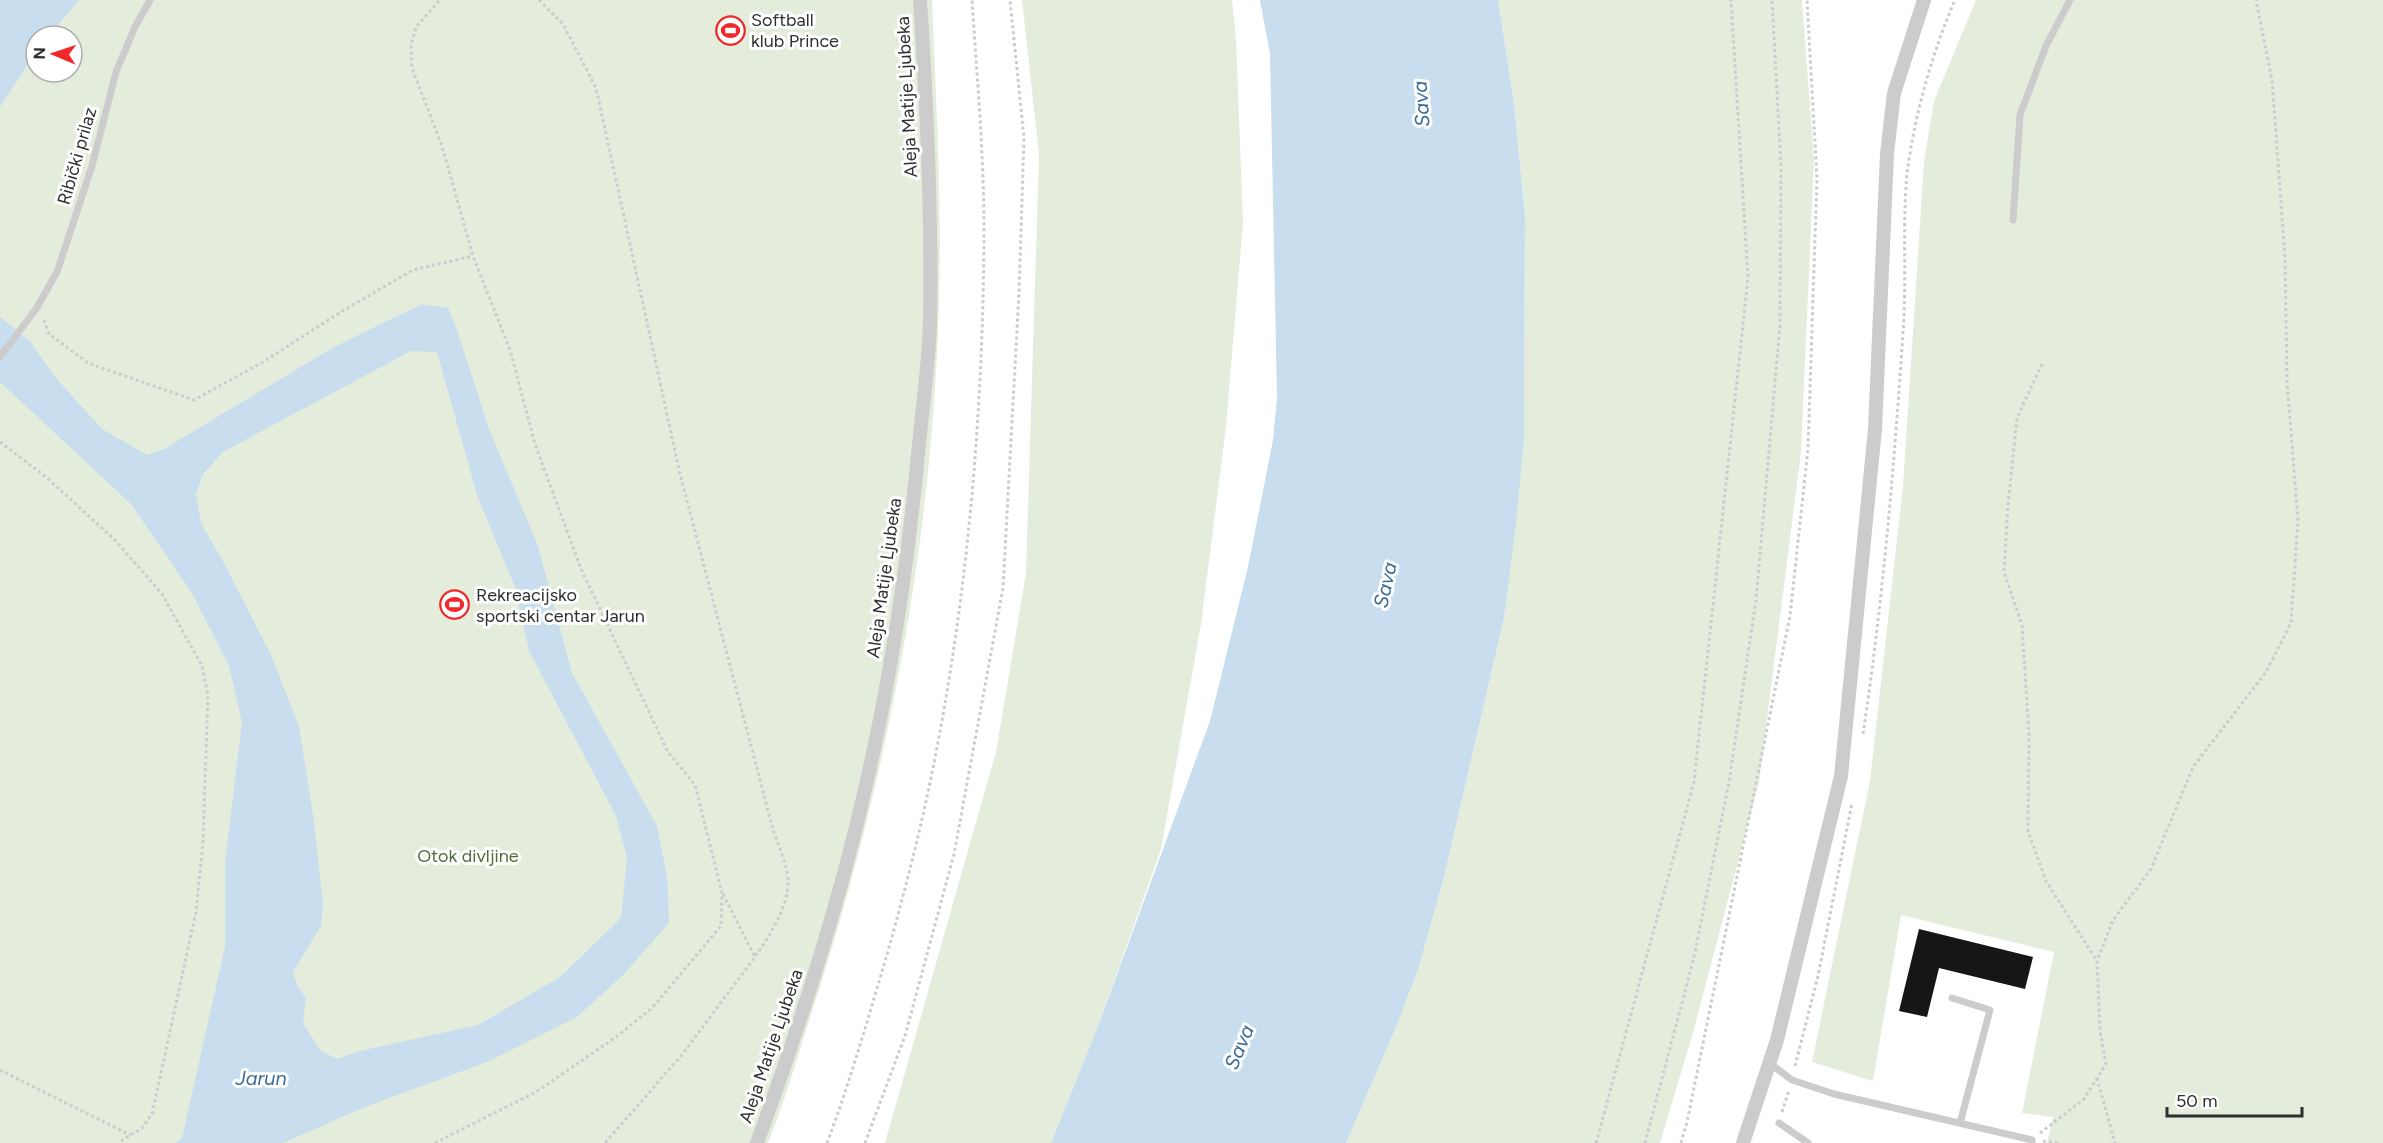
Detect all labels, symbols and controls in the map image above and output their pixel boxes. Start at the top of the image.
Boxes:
place label: Softball klub Prince [751,9,839,52]
sports icon: Softball klub Prince [714,14,746,46]
street label: Aleja Matije Ljubeka [892,16,922,178]
north arrow [24,24,84,84]
text: N [30,47,49,60]
water label: Sava [1407,80,1435,128]
street label: Ribički prilaz [53,105,101,207]
street label: Aleja Matije Ljubeka [862,497,906,659]
water label: Sava [1368,560,1402,610]
place label: Rekreacijsko sportski centar Jarun [476,584,645,627]
sports icon: Rekreacijsko sportski centar Jarun [439,589,471,621]
park label: Otok divljine [417,845,519,867]
street label: Aleja Matije Ljubeka [734,966,808,1126]
water label: Sava [1219,1021,1259,1073]
water label: Jarun [234,1066,287,1090]
scale bar [2167,1080,2302,1118]
text: 50 m [2176,1090,2218,1112]

